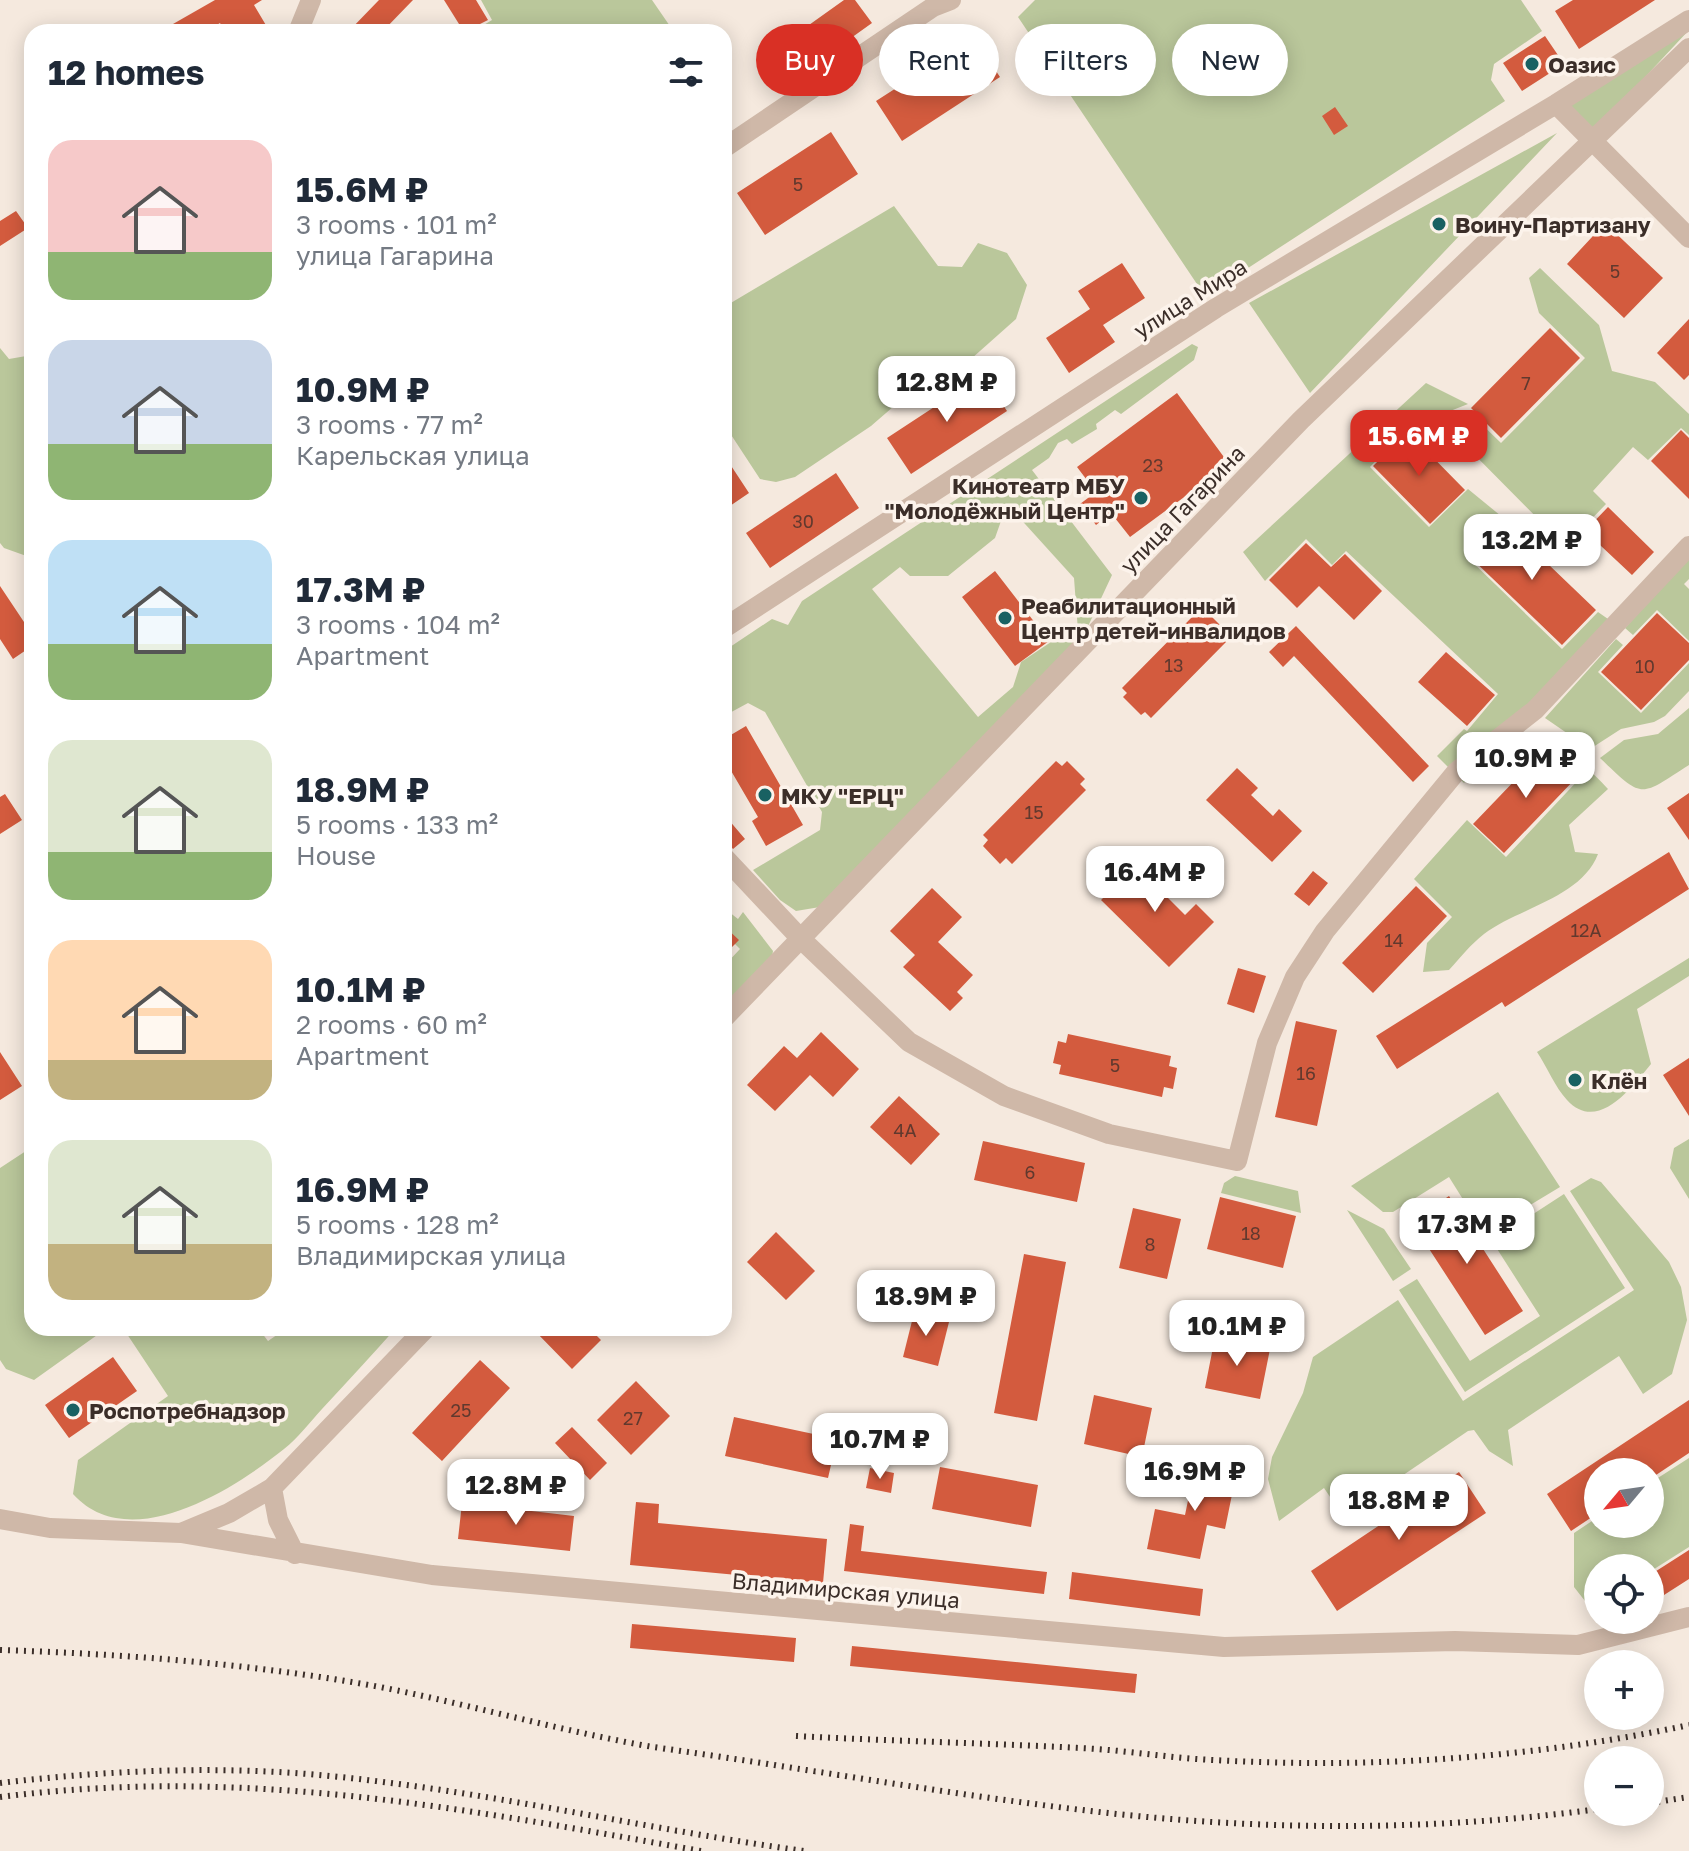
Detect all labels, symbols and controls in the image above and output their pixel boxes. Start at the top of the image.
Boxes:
chip: Buy [756,24,863,96]
chip: Rent [879,24,999,96]
chip: Filters [1015,24,1156,96]
chip: New [1172,24,1288,96]
icon: filters [664,50,708,94]
place label: Оазис [1548,51,1616,78]
text: 12 homes [48,52,205,92]
marker: Оазис [1523,55,1541,73]
text: 15.6M ₽ [296,169,428,209]
icon: home [112,172,208,268]
house number: 5 [793,173,803,195]
text: 3 rooms · 101 m² [296,209,497,240]
place label: Воину-Партизану [1455,211,1651,238]
marker: Воину-Партизану [1430,215,1448,233]
text: улица Гагарина [296,240,494,271]
street label: улица Мира [1128,253,1252,343]
house number: 5 [1610,260,1620,282]
pin: 12.8M ₽ [873,356,1021,424]
text: 12.8M ₽ [896,366,998,397]
text: 10.9M ₽ [296,369,430,409]
icon: home [112,372,208,468]
house number: 7 [1521,372,1531,394]
text: 3 rooms · 77 m² [296,409,483,440]
pin: 15.6M ₽ [1345,410,1493,478]
text: 15.6M ₽ [1368,420,1470,451]
street label: улица Гагарина [1114,439,1250,579]
text: Карельская улица [296,440,530,471]
house number: 23 [1143,454,1163,476]
place label: Кинотеатр МБУ "Молодёжный Центр" [884,472,1125,524]
marker: Кинотеатр МБУ "Молодёжный Центр" [1132,489,1150,507]
house number: 30 [792,510,814,532]
pin: 13.2M ₽ [1458,514,1606,582]
text: 13.2M ₽ [1482,524,1582,555]
text: 17.3M ₽ [296,569,425,609]
icon: home [112,572,208,668]
place label: Реабилитационный Центр детей-инвалидов [1021,592,1286,644]
text: 3 rooms · 104 m² [296,609,500,640]
marker: Реабилитационный Центр детей-инвалидов [996,609,1014,627]
text: Apartment [296,640,429,671]
house number: 13 [1164,654,1184,676]
house number: 10 [1635,655,1655,677]
pin: 10.9M ₽ [1452,732,1600,800]
text: 10.9M ₽ [1475,742,1577,773]
text: 18.9M ₽ [296,769,429,809]
icon: home [112,772,208,868]
place label: МКУ "ЕРЦ" [781,782,904,809]
marker: МКУ "ЕРЦ" [756,786,774,804]
house number: 15 [1024,801,1044,823]
text: 5 rooms · 133 m² [296,809,498,840]
text: House [296,840,376,871]
pin: 16.4M ₽ [1081,846,1229,914]
text: 16.4M ₽ [1104,856,1206,887]
house number: 12А [1570,919,1602,941]
house number: 14 [1384,929,1404,951]
text: 10.1M ₽ [296,969,426,1009]
icon: home [112,972,208,1068]
text: 2 rooms · 60 m² [296,1009,487,1040]
text: Apartment [296,1040,429,1071]
house number: 5 [1110,1054,1120,1076]
house number: 16 [1296,1062,1316,1084]
place label: Клён [1591,1067,1647,1094]
marker: Клён [1566,1071,1584,1089]
house number: 4А [893,1119,917,1141]
house number: 6 [1025,1161,1035,1183]
text: 16.9M ₽ [296,1169,429,1209]
icon: home [112,1172,208,1268]
pin: 17.3M ₽ [1393,1198,1541,1266]
text: 17.3M ₽ [1418,1208,1516,1239]
text: 5 rooms · 128 m² [296,1209,499,1240]
house number: 18 [1241,1222,1261,1244]
house number: 8 [1145,1233,1155,1255]
text: Владимирская улица [296,1240,566,1271]
pin: 18.9M ₽ [852,1270,1000,1338]
text: 18.9M ₽ [875,1280,977,1311]
pin: 10.1M ₽ [1163,1300,1311,1368]
text: 10.1M ₽ [1187,1310,1287,1341]
place label: Роспотребнадзор [89,1397,286,1424]
house number: 25 [451,1399,471,1421]
marker: Роспотребнадзор [64,1401,82,1419]
house number: 27 [623,1407,643,1429]
pin: 10.7M ₽ [806,1413,954,1481]
text: 10.7M ₽ [830,1423,930,1454]
pin: 16.9M ₽ [1121,1445,1269,1513]
text: 16.9M ₽ [1144,1455,1246,1486]
north arrow [1584,1458,1664,1538]
map controls [1584,1458,1664,1826]
pin: 12.8M ₽ [442,1459,590,1527]
text: 12.8M ₽ [465,1469,567,1500]
pin: 18.8M ₽ [1325,1474,1473,1542]
text: 18.8M ₽ [1348,1484,1450,1515]
button: locate [1584,1554,1664,1634]
street label: Владимирская улица [731,1567,961,1613]
button: + [1584,1650,1664,1730]
button: − [1584,1746,1664,1826]

